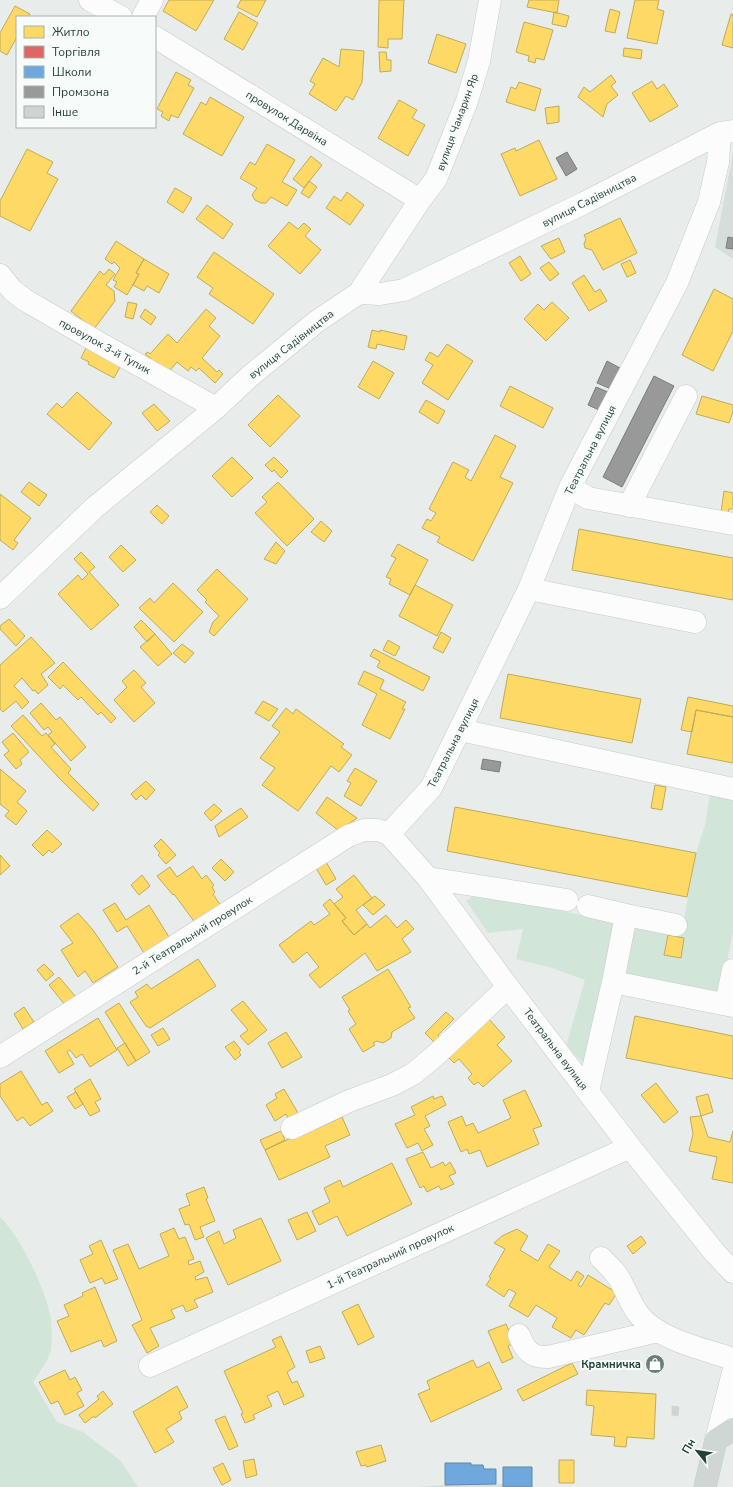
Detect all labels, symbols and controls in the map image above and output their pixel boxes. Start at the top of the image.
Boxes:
legend [16,16,156,128]
text: Житло [52,24,90,40]
text: Торгівля [52,44,100,60]
text: Школи [52,64,92,80]
street label: вулиця Чамарин Яр [433,72,482,173]
text: Промзона [52,84,109,100]
street label: провулок Дарвіна [243,87,331,150]
text: Інше [52,104,78,120]
street label: вулиця Садівництва [539,170,639,231]
street label: вулиця Садівництва [246,306,337,382]
street label: провулок 3-й Тупик [56,315,153,378]
street label: Театральна вулиця [561,403,620,498]
street label: Театральна вулиця [424,696,483,791]
street label: 2-й Театральний провулок [129,892,255,979]
street label: Театральна вулиця [520,1005,591,1093]
street label: 1-й Театральний провулок [324,1220,456,1293]
shop icon: Крамничка [644,1353,666,1375]
place label: Крамничка [581,1357,641,1372]
north arrow [677,1431,717,1471]
text: Пн [678,1436,699,1457]

